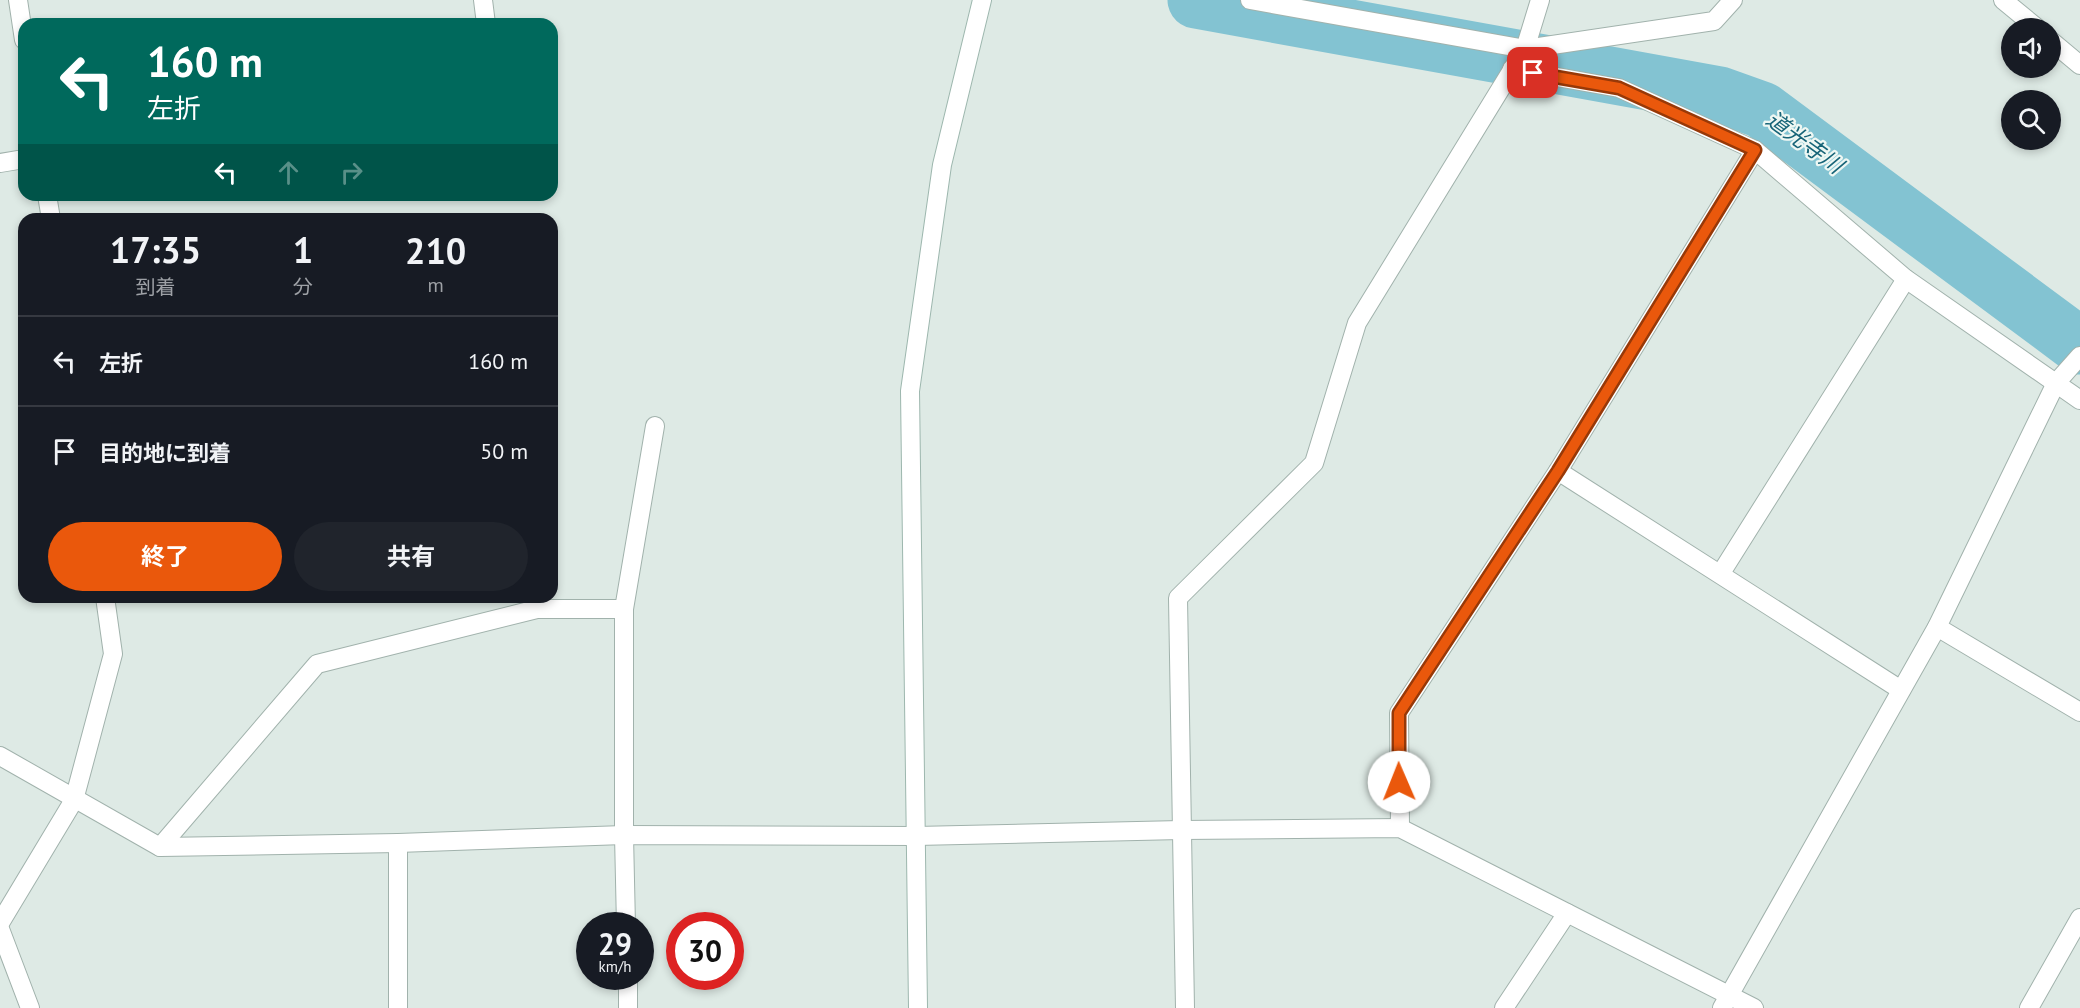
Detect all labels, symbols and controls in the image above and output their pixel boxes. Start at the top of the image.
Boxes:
map controls [2001,18,2061,150]
button: sound [2001,18,2061,78]
text: 160 m [147,34,263,89]
icon: left [48,42,126,120]
pin [1507,47,1558,98]
icon: arrive [1516,56,1549,89]
button: search [2001,90,2061,150]
text: 左折 [147,91,201,125]
water label: 道光寺川 [1761,105,1850,180]
icon: left [209,156,242,189]
icon: ahead [272,156,305,189]
icon: right [335,156,368,189]
text: 17:35 [110,226,201,273]
text: 1 [293,226,313,273]
text: 210 [405,227,466,274]
text: m [427,272,444,298]
text: 到着 [135,274,175,300]
text: 分 [293,274,313,300]
icon: left [48,345,81,378]
text: 160 m [468,347,528,375]
text: 左折 [99,349,143,377]
icon: arrive [48,435,81,468]
text: 50 m [480,437,528,465]
text: 目的地に到着 [99,439,231,467]
button: 終了 [48,522,282,591]
button: 共有 [294,522,528,591]
position arrow [1367,750,1431,814]
speed limit sign: 30 [666,912,744,990]
text: 29 [598,924,632,963]
text: km/h [599,957,631,976]

